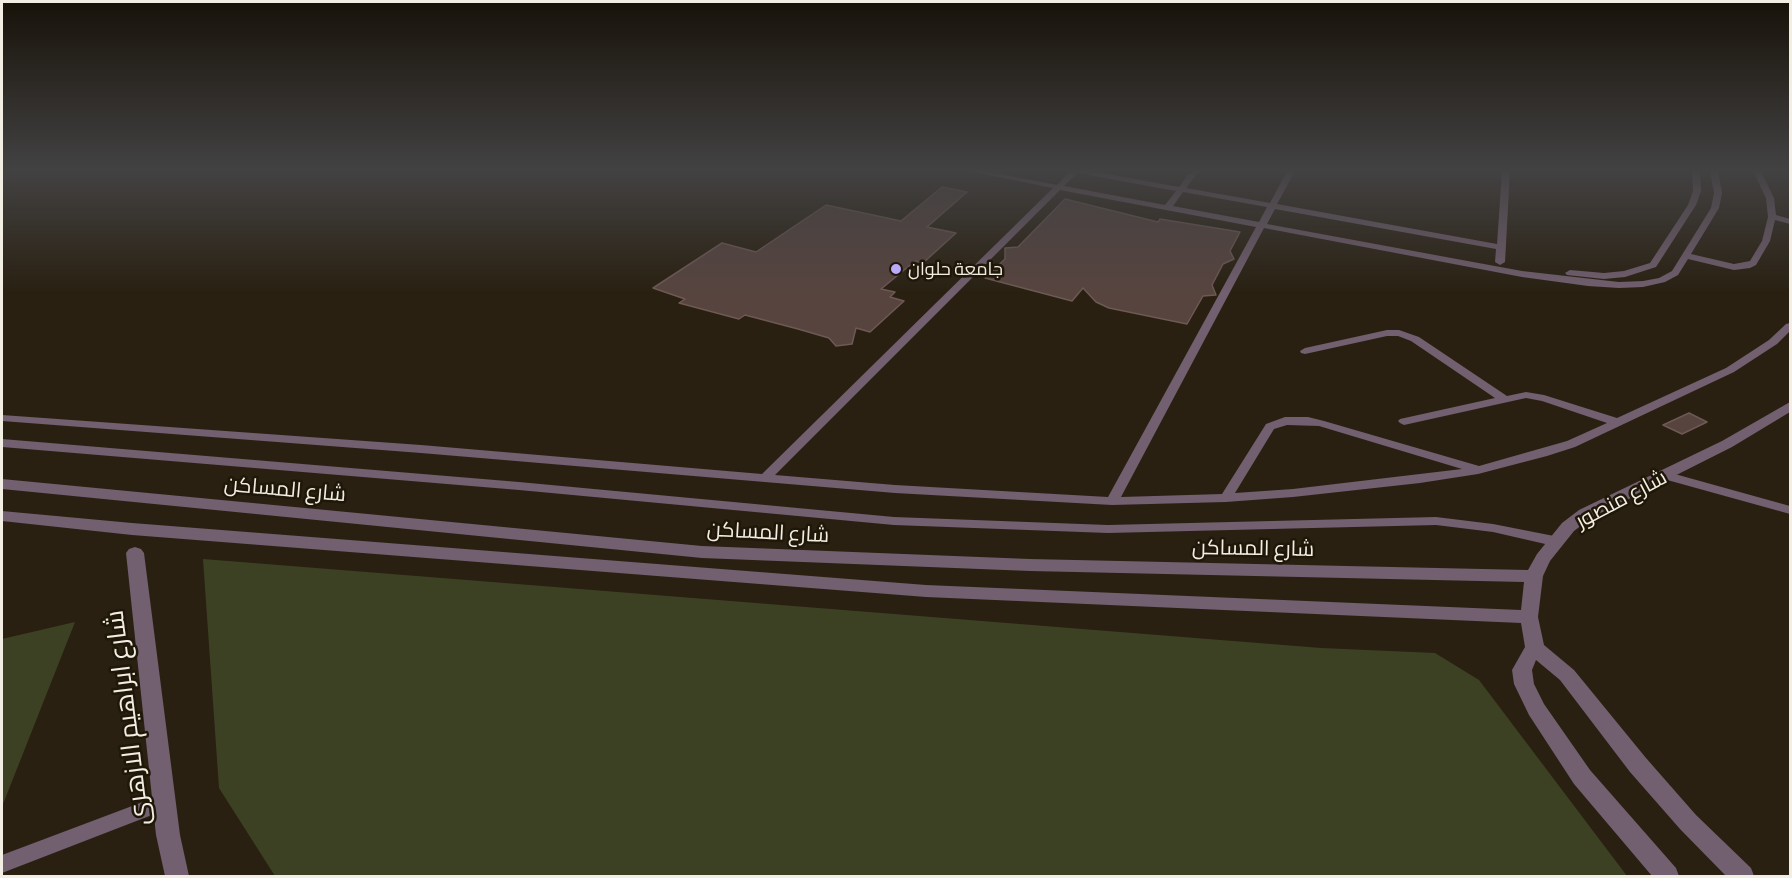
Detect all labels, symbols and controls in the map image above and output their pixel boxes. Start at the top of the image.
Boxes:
place label: جامعة حلوان [908,258,1003,280]
marker: جامعة حلوان [889,262,903,276]
street label: شارع منصور [1571,464,1671,534]
street label: شارع المساكن [223,471,347,507]
street label: شارع المساكن [706,516,830,548]
street label: شارع المساكن [1192,534,1314,562]
street label: شارع ابراهيم الازهرى [98,608,156,828]

